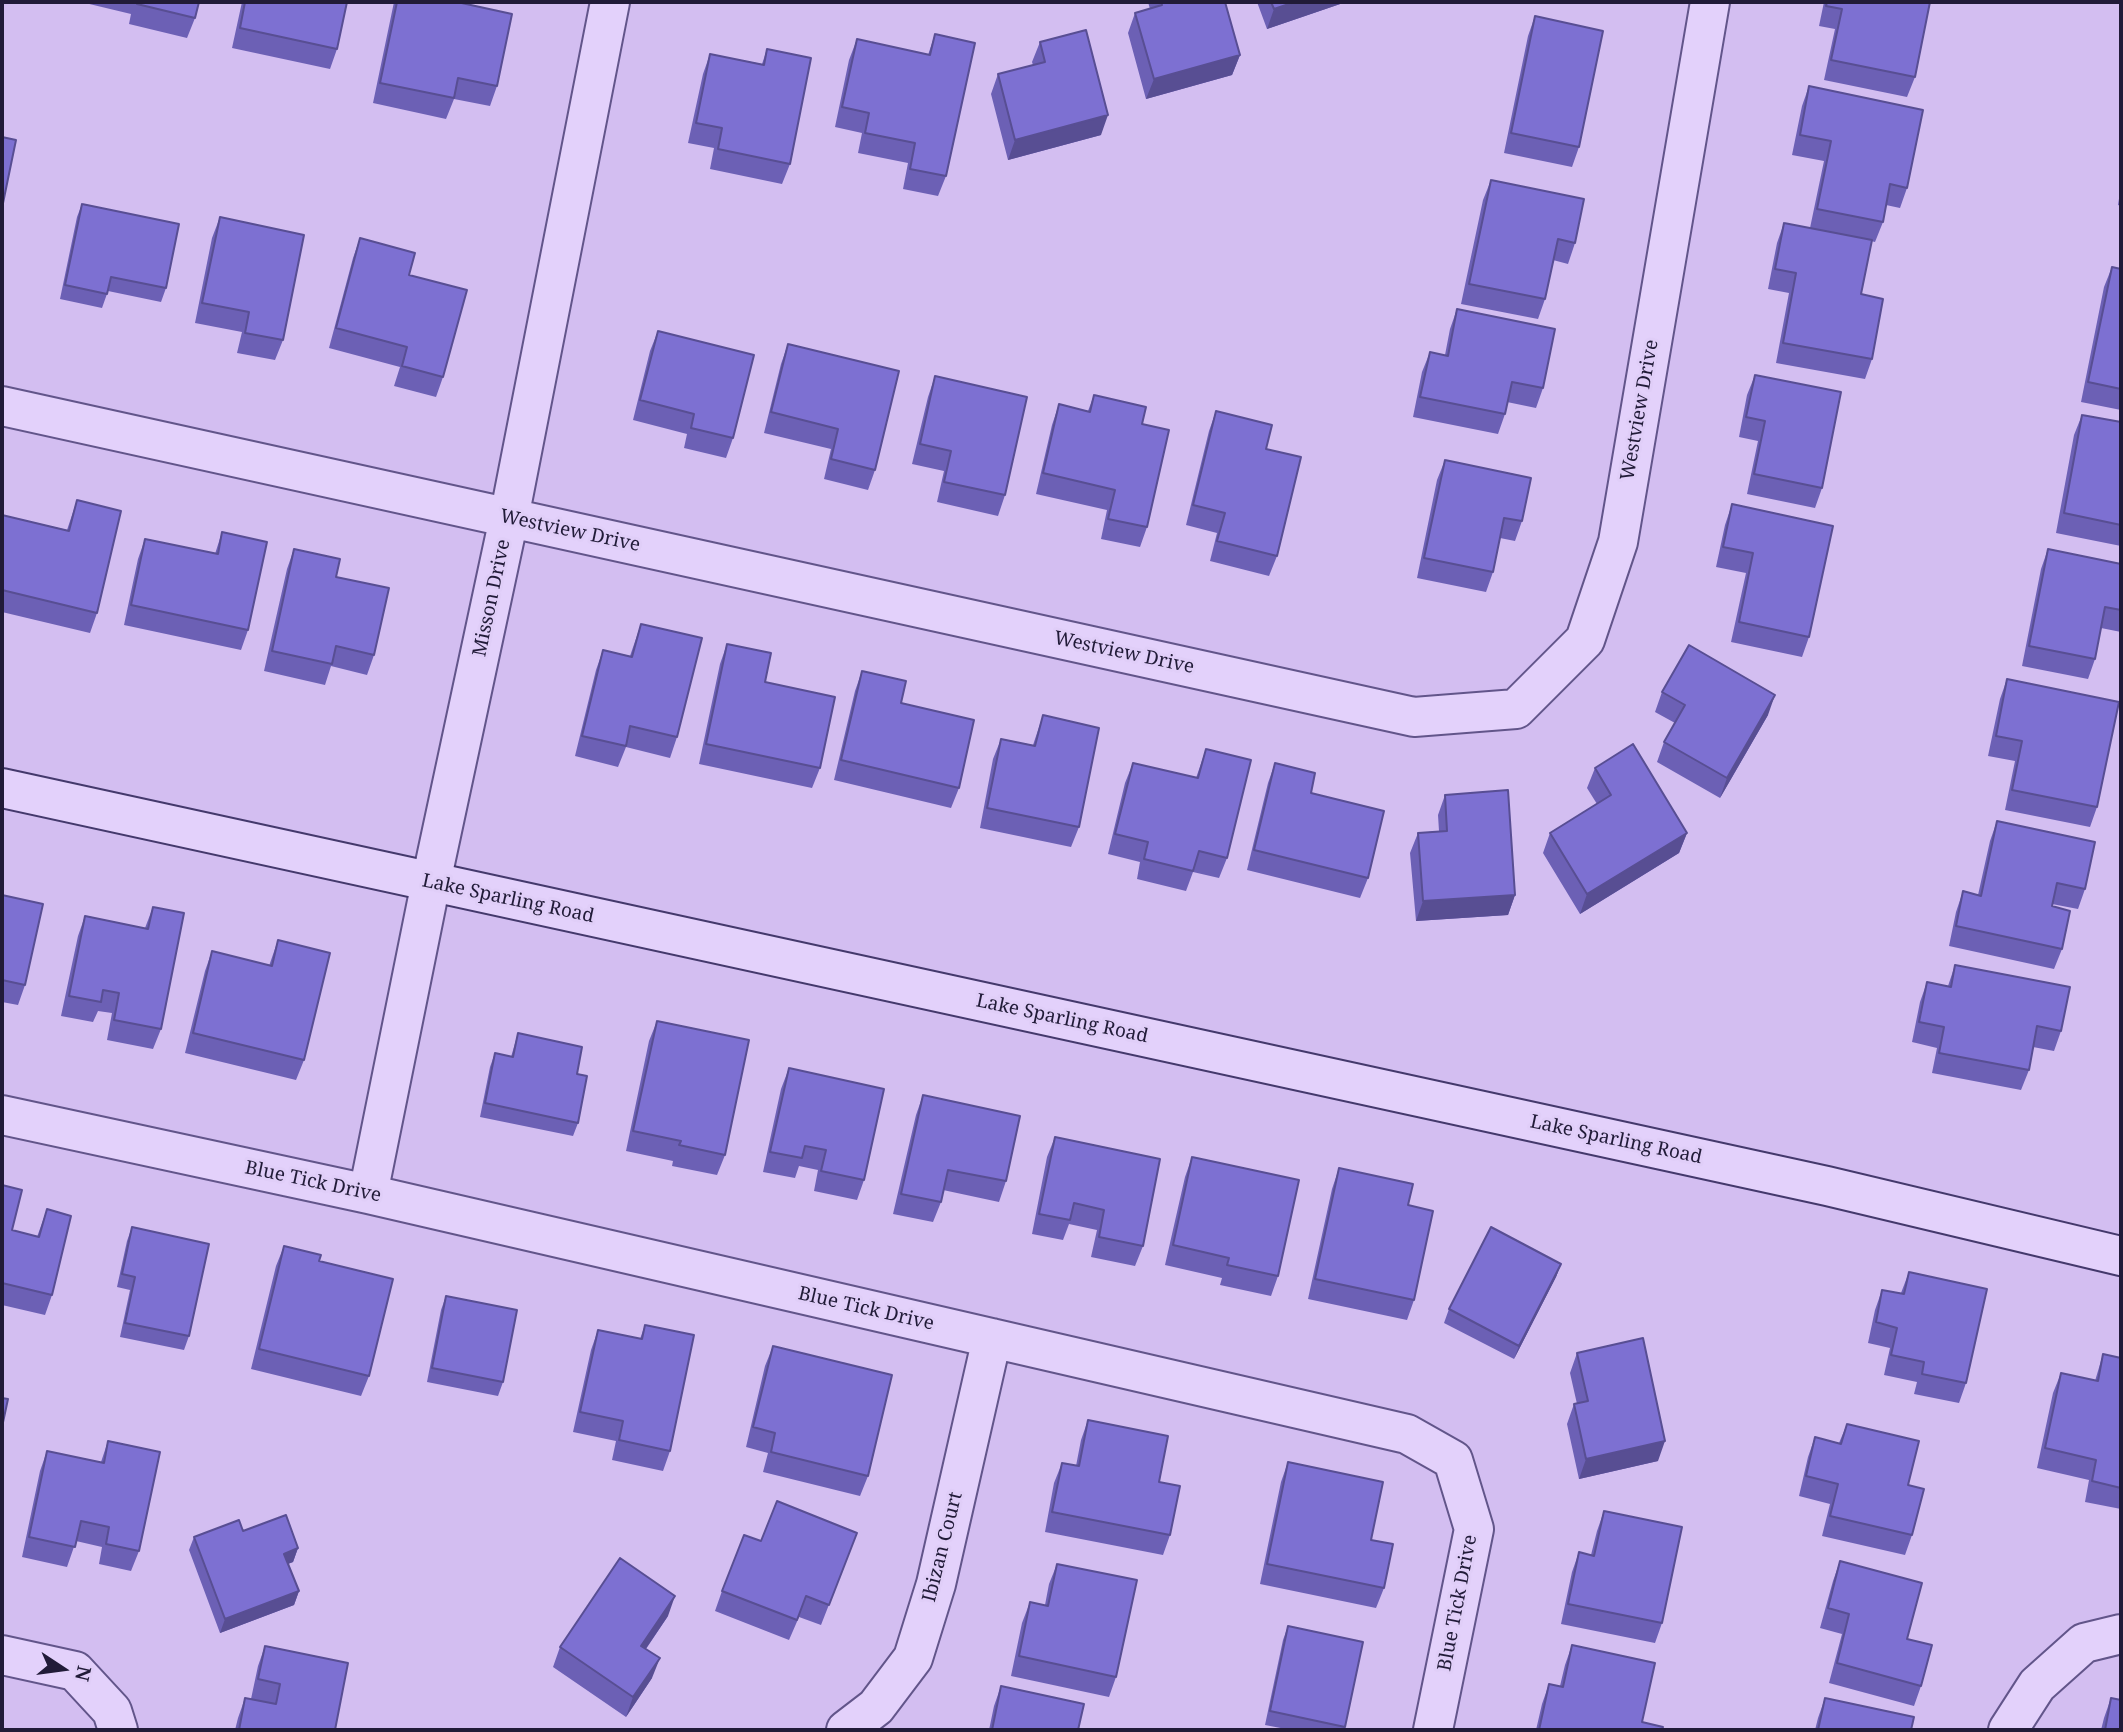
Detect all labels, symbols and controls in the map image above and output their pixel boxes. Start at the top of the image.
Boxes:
street label: Westview Drive [1616,338,1664,482]
street label: Westview Drive [498,505,642,557]
street label: Misson Drive [468,537,516,659]
street label: Westview Drive [1052,627,1196,679]
street label: Lake Sparling Road [420,870,596,928]
street label: Lake Sparling Road [974,990,1150,1048]
street label: Lake Sparling Road [1528,1111,1704,1169]
street label: Blue Tick Drive [243,1156,383,1208]
street label: Blue Tick Drive [796,1282,936,1336]
street label: Ibizan Court [918,1490,968,1604]
street label: Blue Tick Drive [1434,1533,1482,1673]
north arrow [28,1634,98,1704]
text: N [69,1663,98,1684]

